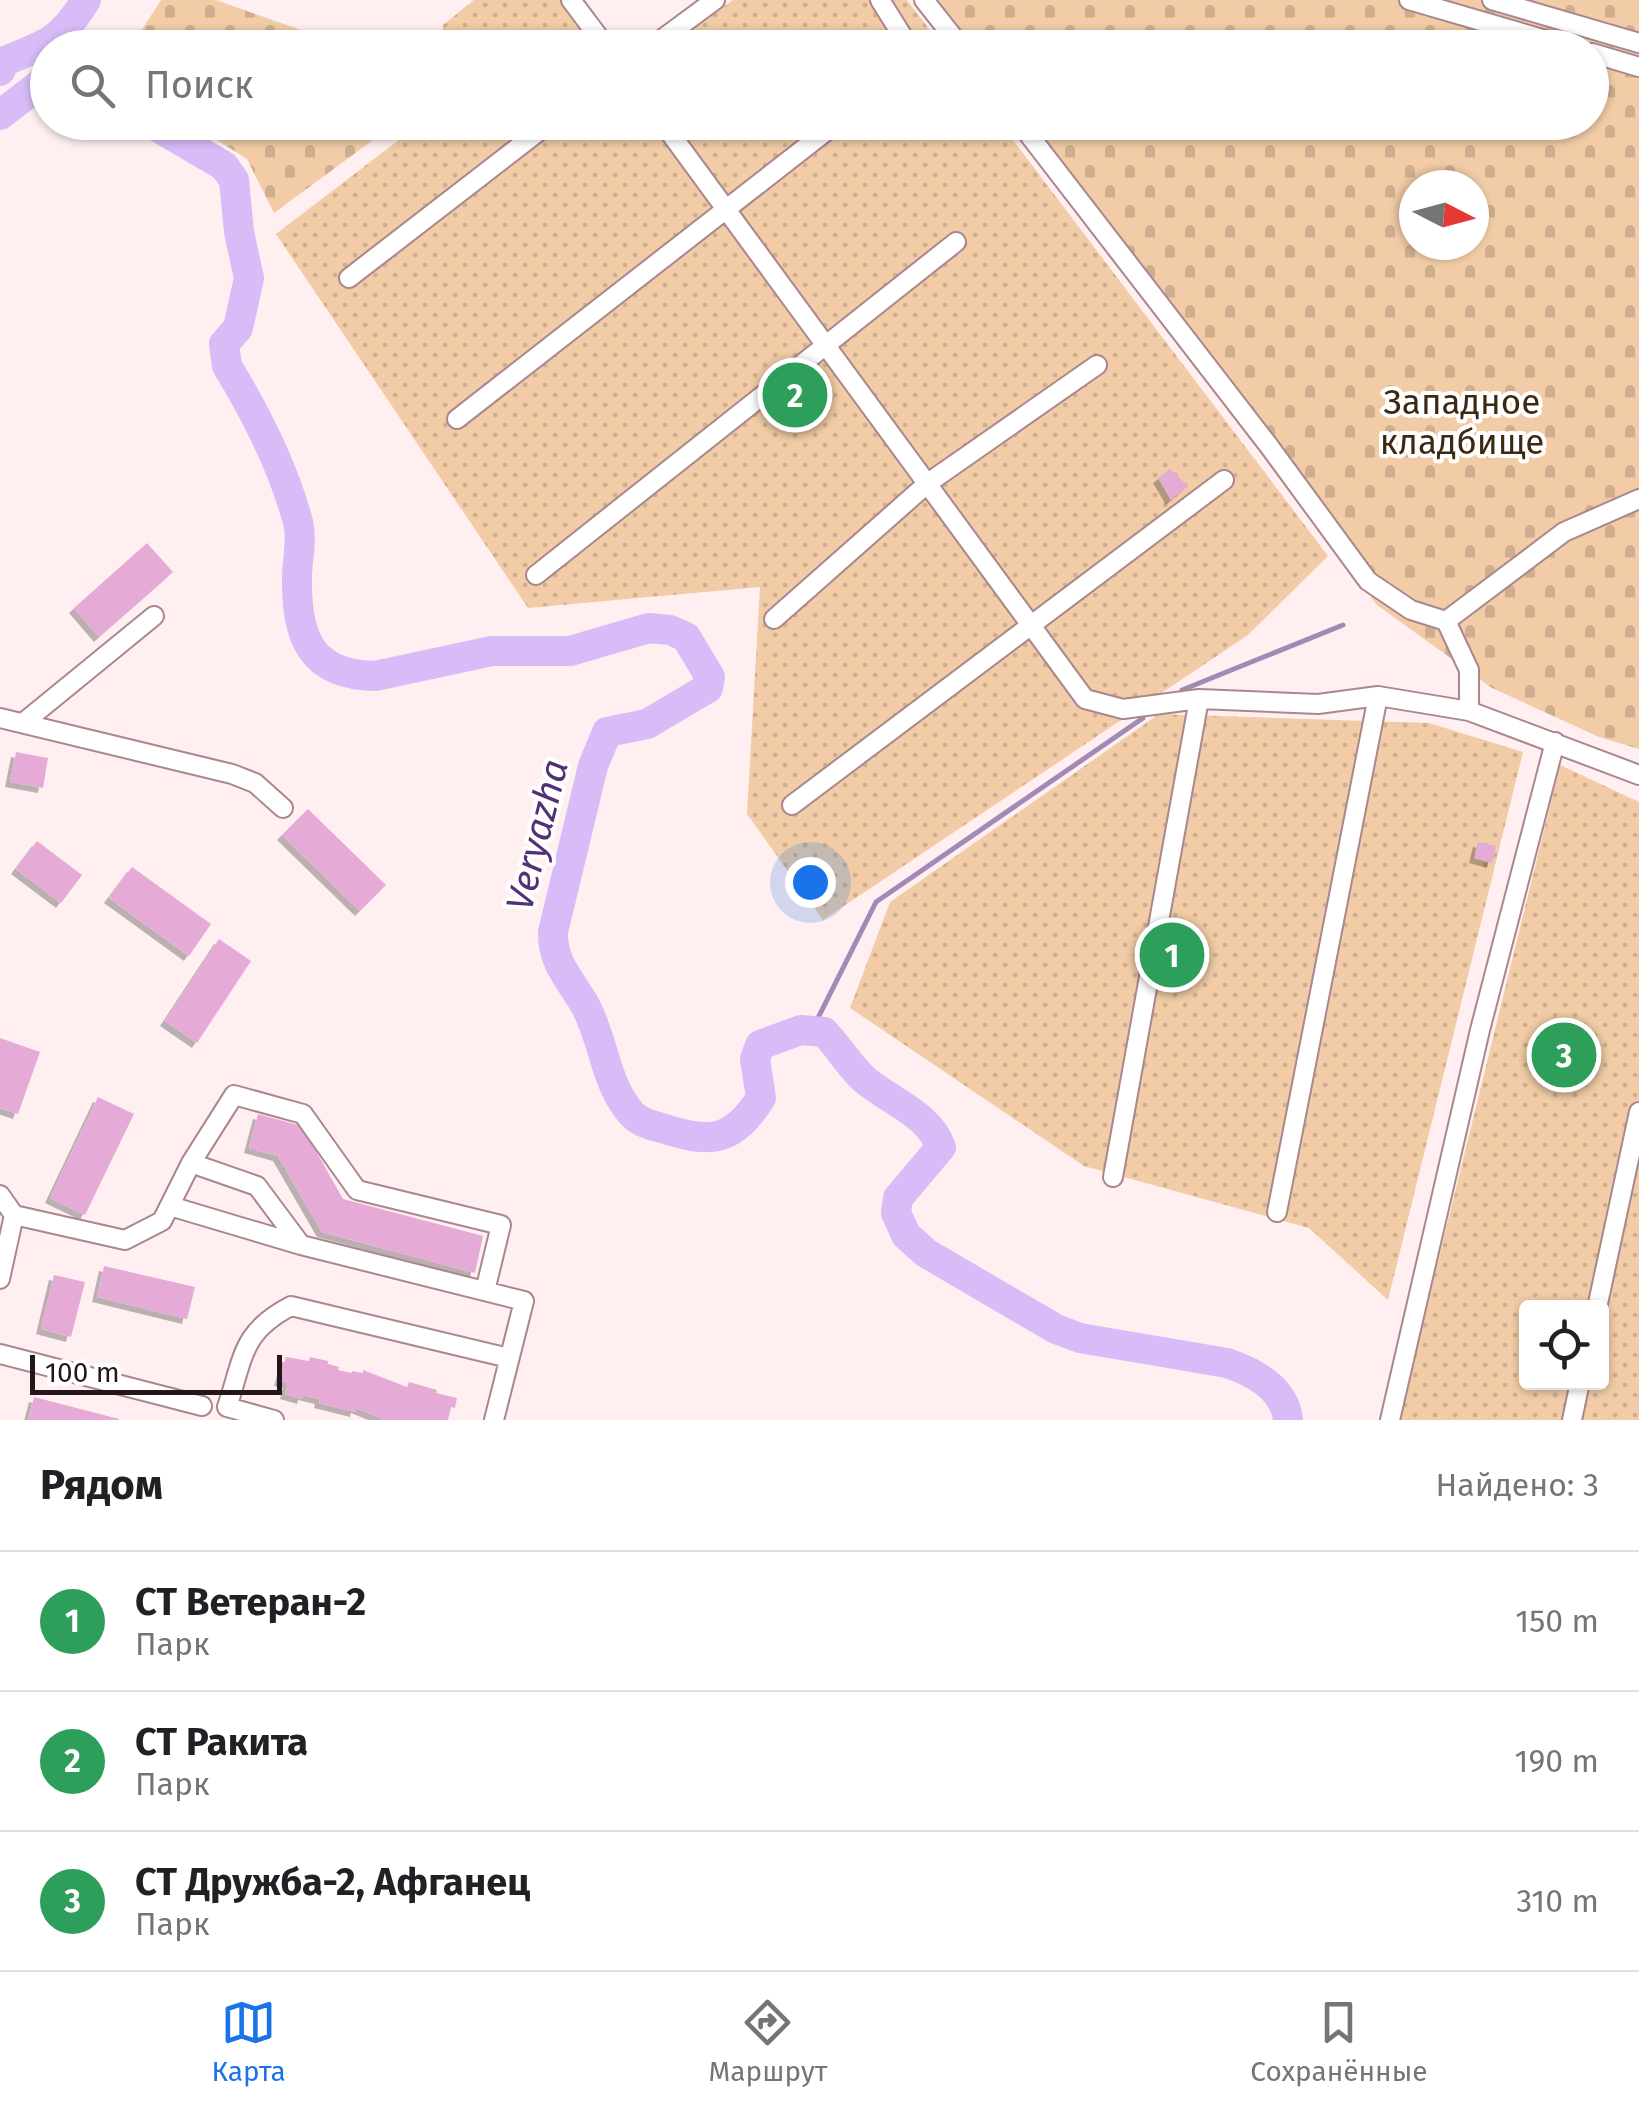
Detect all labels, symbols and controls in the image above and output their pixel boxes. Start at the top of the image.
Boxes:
search box [30,30,1609,140]
icon: search [65,58,120,113]
text: Поиск [145,62,254,108]
north arrow [1399,170,1489,260]
pin: 2 [762,358,828,432]
park label: Западное кладбище [1380,381,1544,463]
water label: Veryazha [496,755,578,915]
your location [785,857,836,908]
pin: 1 [1140,918,1204,992]
pin: 3 [1532,1018,1596,1092]
map controls [1519,1300,1609,1390]
button: locate [1519,1300,1609,1390]
scale bar [30,1350,282,1394]
text: 100 m [45,1356,120,1389]
text: Рядом [40,1460,163,1510]
text: Найдено: 3 [1436,1466,1599,1504]
text: СТ Ветеран-2 [135,1579,366,1625]
text: 1 [65,1602,80,1640]
text: 150 m [1515,1602,1599,1640]
text: Парк [135,1625,210,1663]
text: СТ Ракита [135,1719,308,1765]
text: 2 [64,1742,81,1780]
text: 190 m [1515,1742,1599,1780]
text: Парк [135,1765,210,1803]
text: СТ Дружба-2, Афганец [135,1859,530,1905]
text: 3 [64,1882,81,1920]
text: 310 m [1516,1882,1599,1920]
text: Парк [135,1905,210,1943]
tab: Карта [211,1995,286,2088]
tab: Маршрут [709,1995,827,2088]
tab: Сохранённые [1250,1995,1428,2088]

